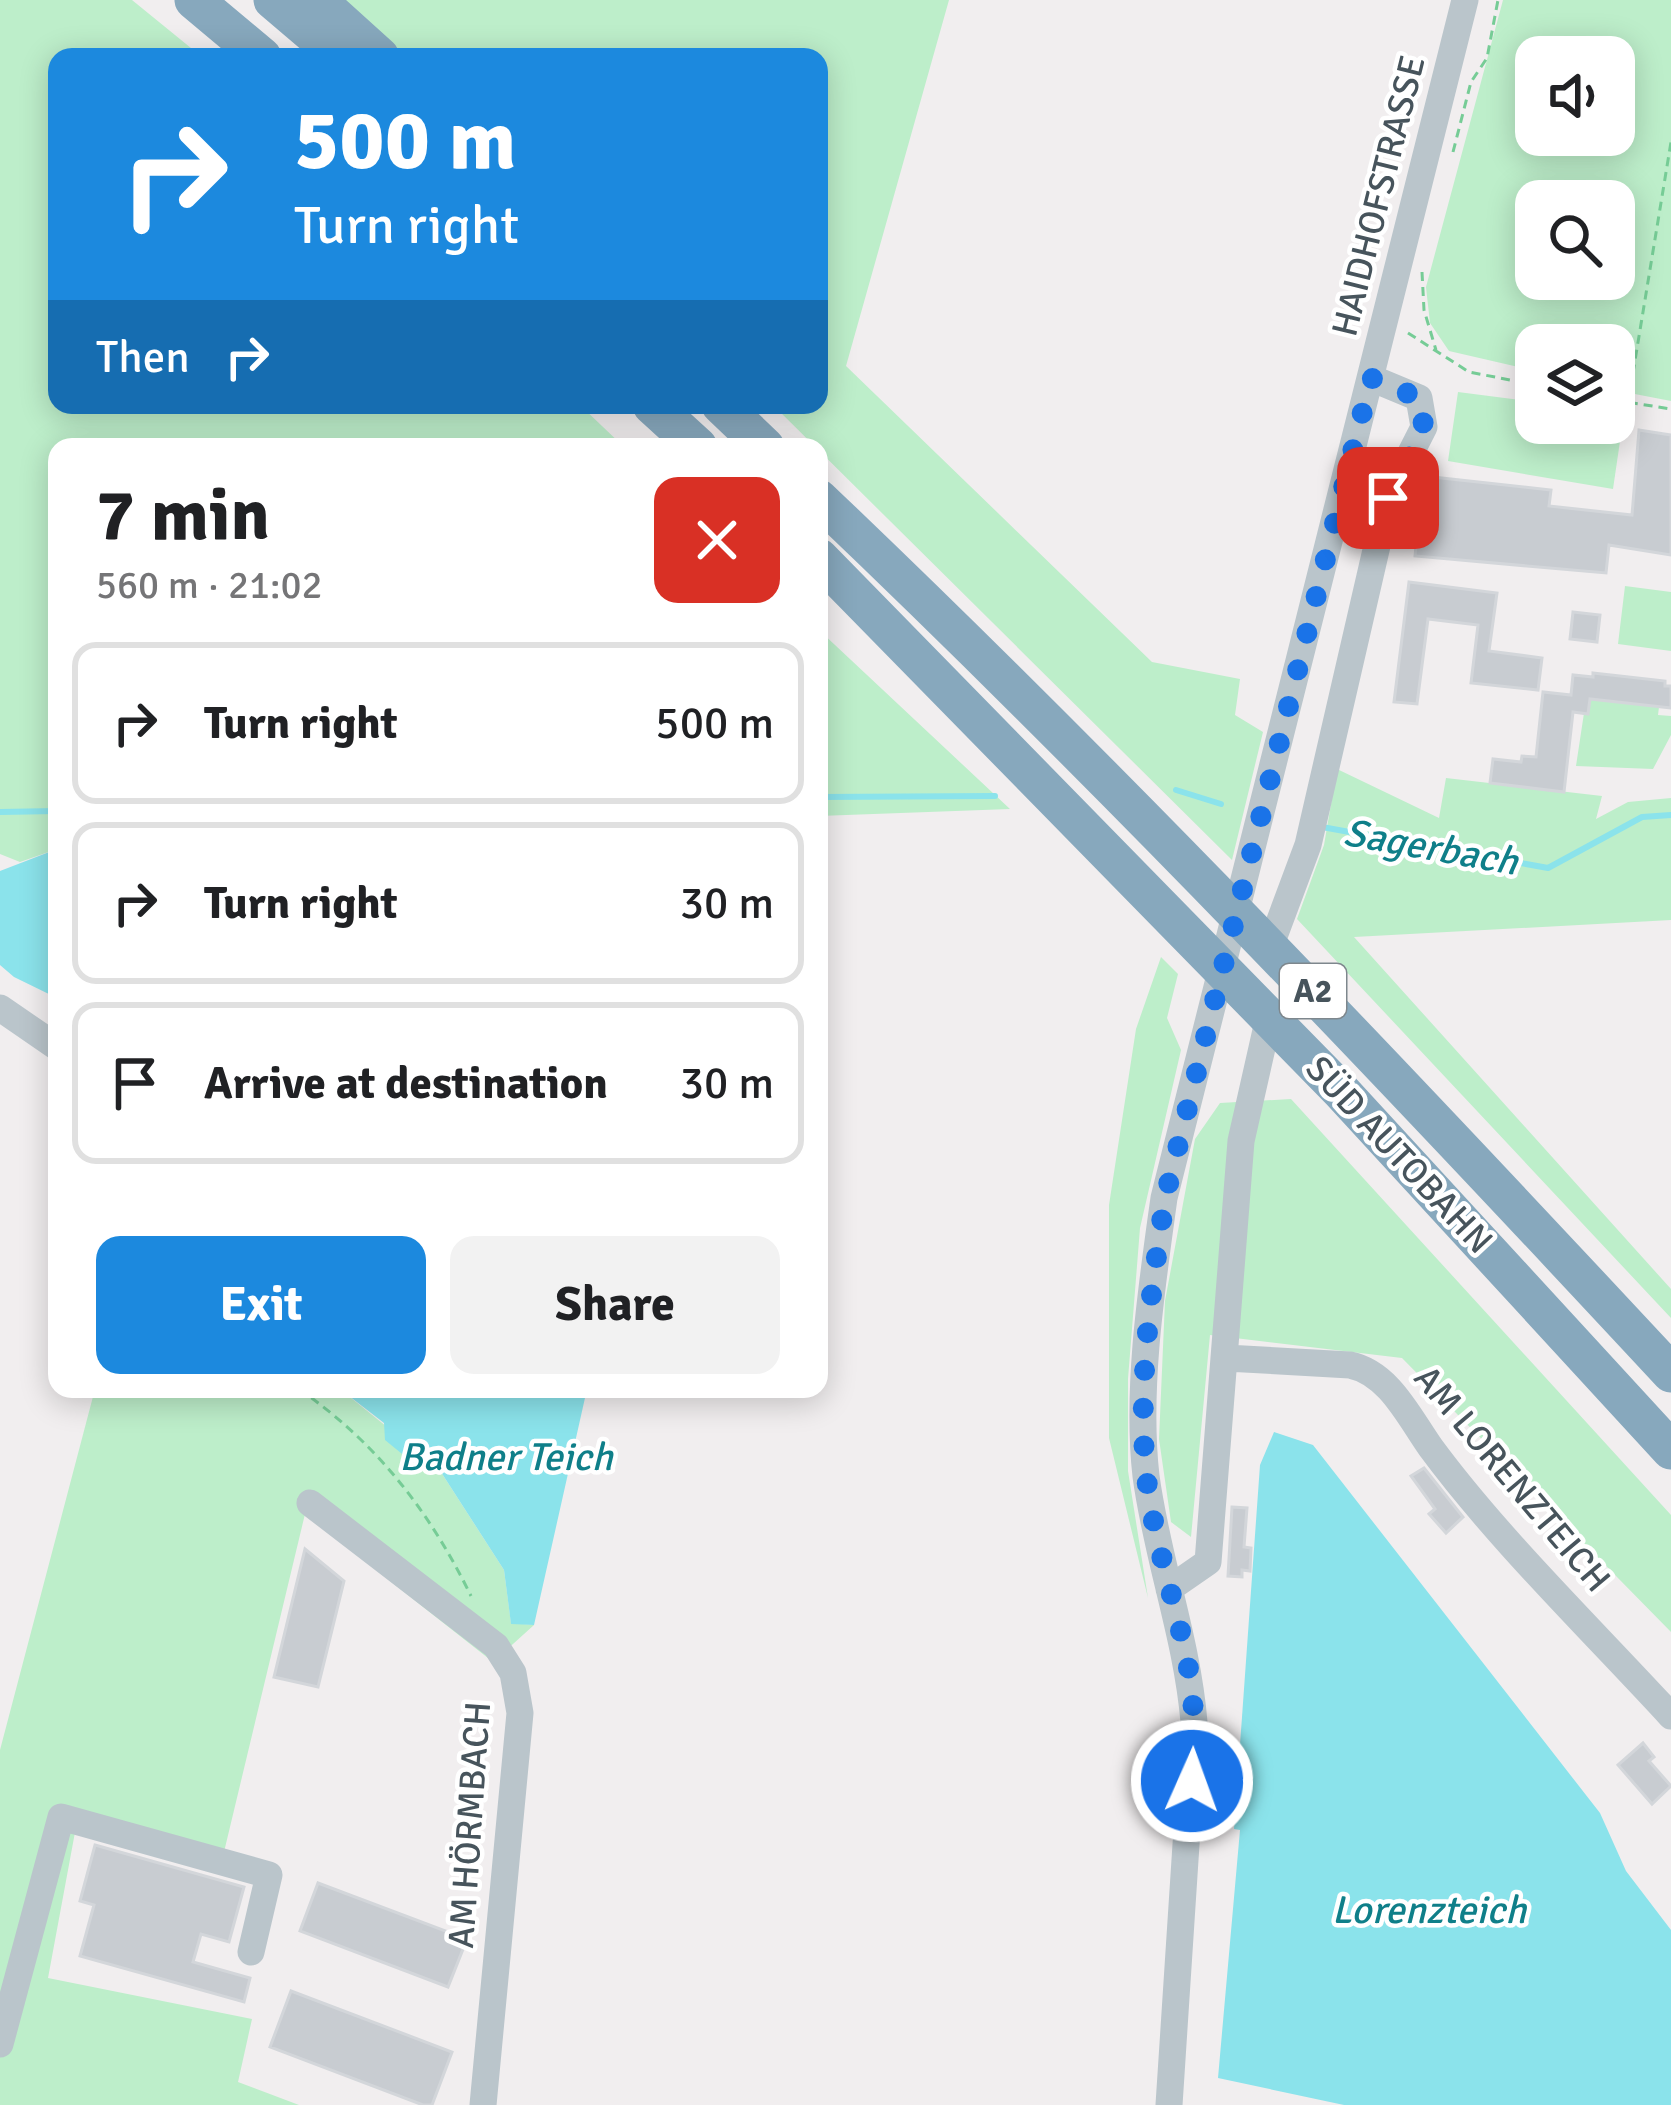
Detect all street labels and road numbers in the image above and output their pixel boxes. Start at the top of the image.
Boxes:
street label: HAIDHOFSTRASSE [1322,51,1436,341]
road number: A2 [1280,964,1346,1018]
street label: SÜD AUTOBAHN [1296,1047,1502,1263]
street label: AM LORENZTEICH [1404,1357,1620,1601]
street label: AM HÖRMBACH [439,1700,501,1950]

